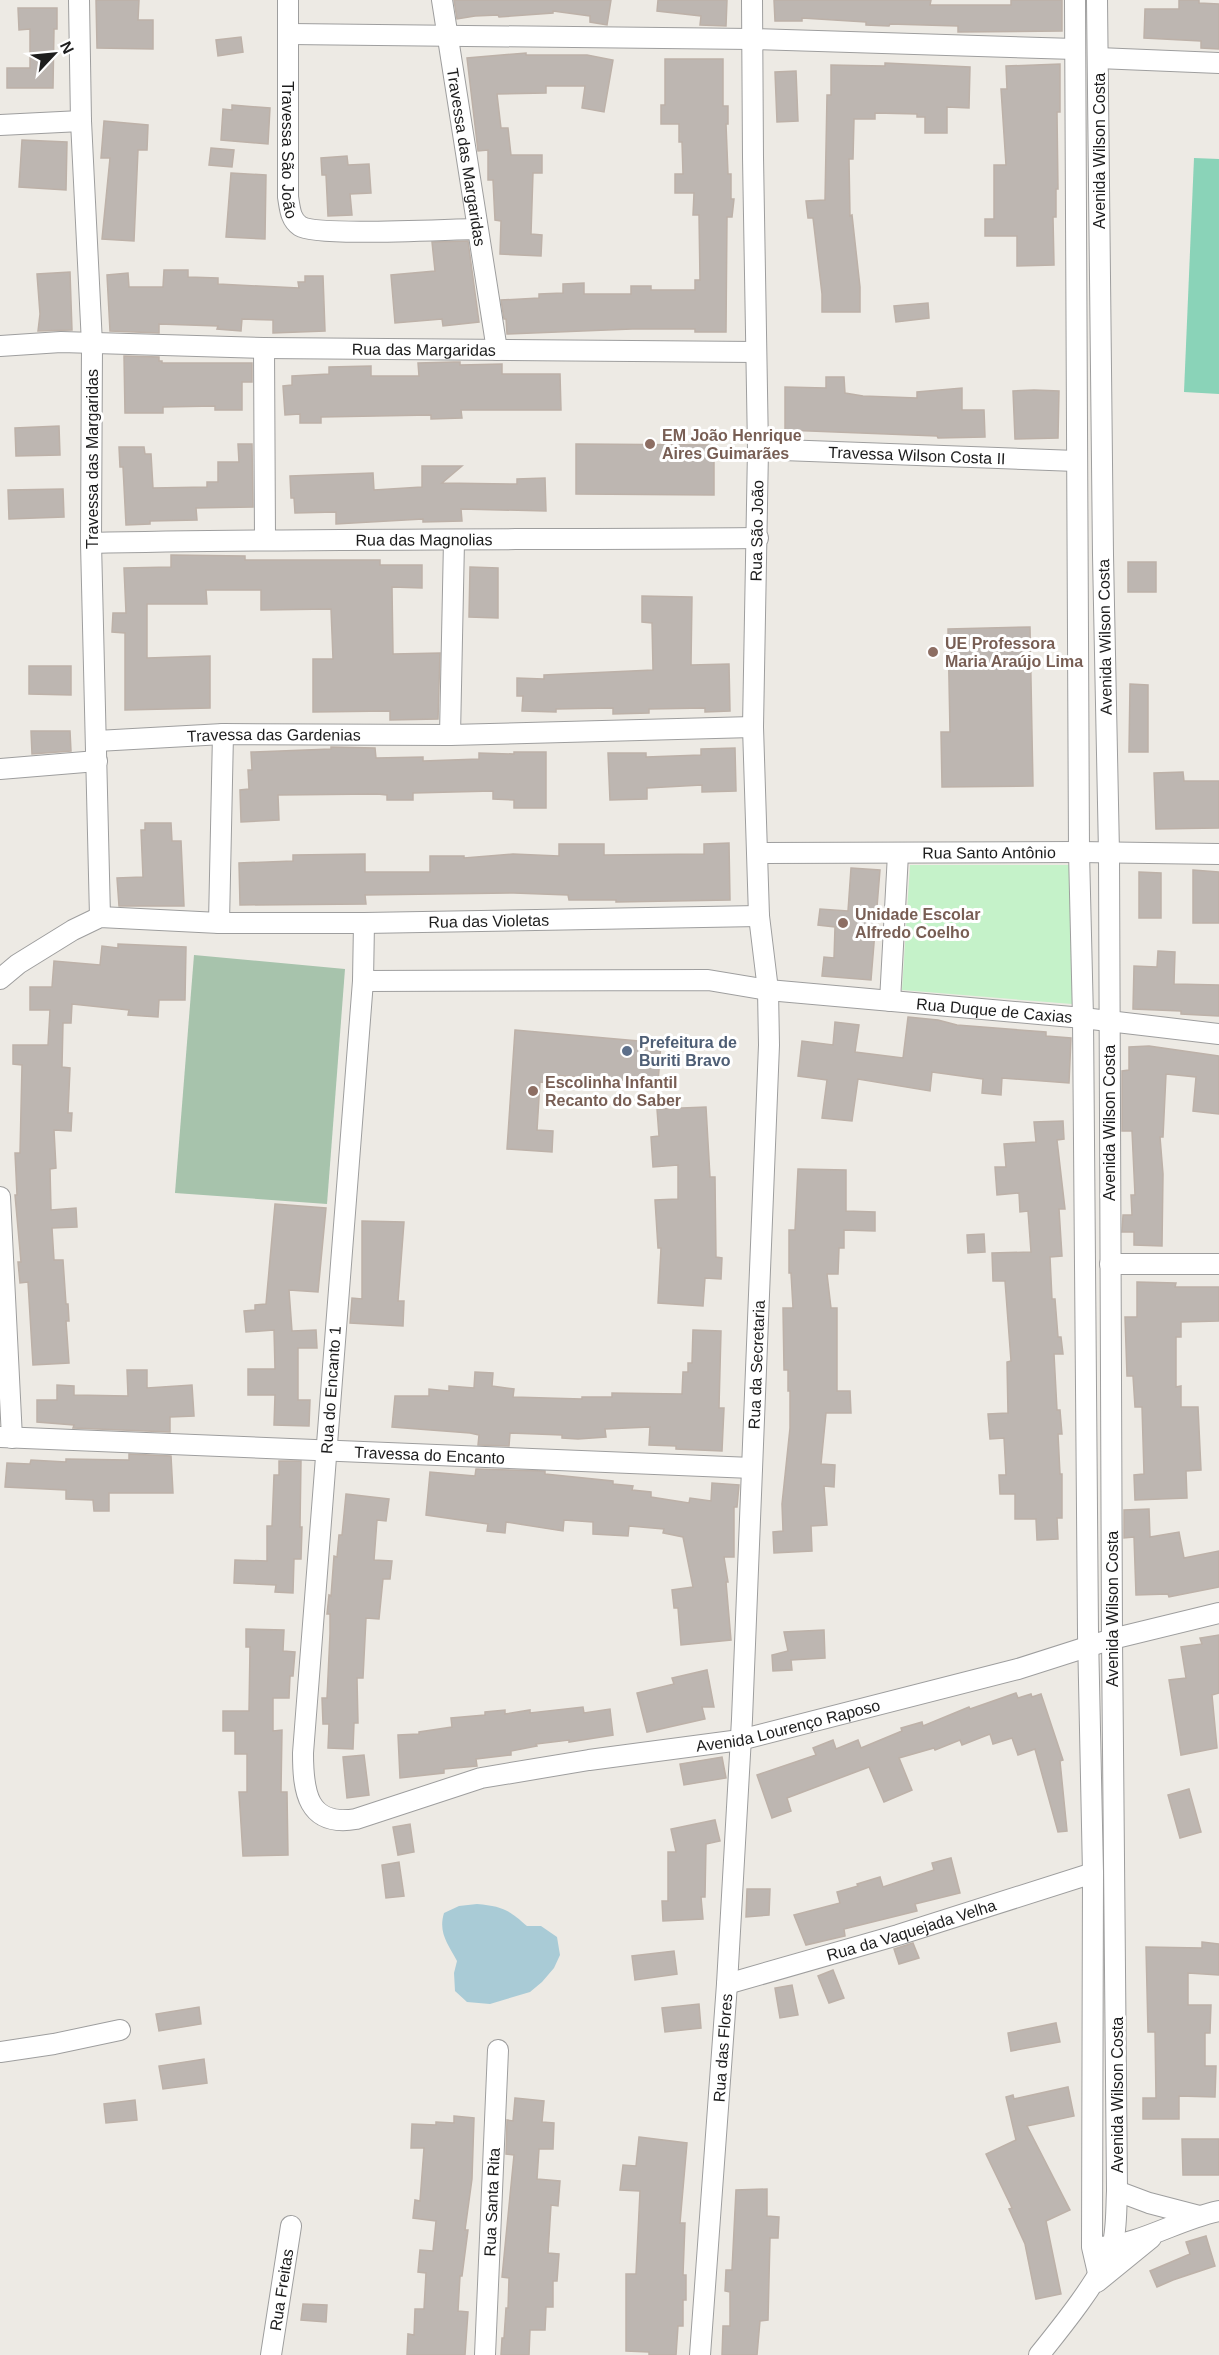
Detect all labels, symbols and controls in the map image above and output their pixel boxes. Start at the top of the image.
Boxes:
north arrow [24,24,84,84]
text: N [57,39,77,57]
street label: Travessa das Margaridas [444,67,489,247]
street label: Avenida Wilson Costa [1091,73,1108,229]
street label: Travessa São João [280,81,301,221]
street label: Rua das Margaridas [352,340,496,358]
street label: Travessa das Margaridas [84,369,101,549]
place label: EM João Henrique Aires Guimarães [662,427,802,462]
marker: EM João Henrique Aires Guimarães [643,437,657,451]
street label: Travessa Wilson Costa II [828,443,1006,467]
street label: Rua São João [747,480,766,582]
street label: Rua das Magnolias [355,531,493,548]
street label: Avenida Wilson Costa [1095,559,1115,715]
place label: UE Professora Maria Araújo Lima [945,635,1083,670]
marker: UE Professora Maria Araújo Lima [926,645,940,659]
street label: Travessa das Gardenias [186,725,361,744]
street label: Rua Santo Antônio [922,844,1056,861]
place label: Unidade Escolar Alfredo Coelho [855,906,980,941]
street label: Rua das Violetas [428,911,549,930]
marker: Unidade Escolar Alfredo Coelho [836,916,850,930]
street label: Rua Duque de Caxias [915,995,1073,1026]
place label: Prefeitura de Buriti Bravo [639,1034,737,1069]
marker: Prefeitura de Buriti Bravo [620,1044,634,1058]
street label: Avenida Wilson Costa [1101,1045,1118,1201]
place label: Escolinha Infantil Recanto do Saber [545,1074,681,1109]
marker: Escolinha Infantil Recanto do Saber [526,1084,540,1098]
street label: Rua da Secretaria [745,1300,767,1430]
street label: Rua do Encanto 1 [318,1325,344,1454]
street label: Travessa do Encanto [354,1443,505,1466]
street label: Avenida Wilson Costa [1104,1531,1121,1687]
street label: Avenida Lourenço Raposo [695,1696,882,1754]
street label: Rua da Vaquejada Velha [825,1896,998,1964]
street label: Rua das Flores [710,1993,735,2103]
street label: Avenida Wilson Costa [1109,2017,1126,2173]
street label: Rua Santa Rita [481,2147,502,2257]
street label: Rua Freitas [266,2248,296,2332]

